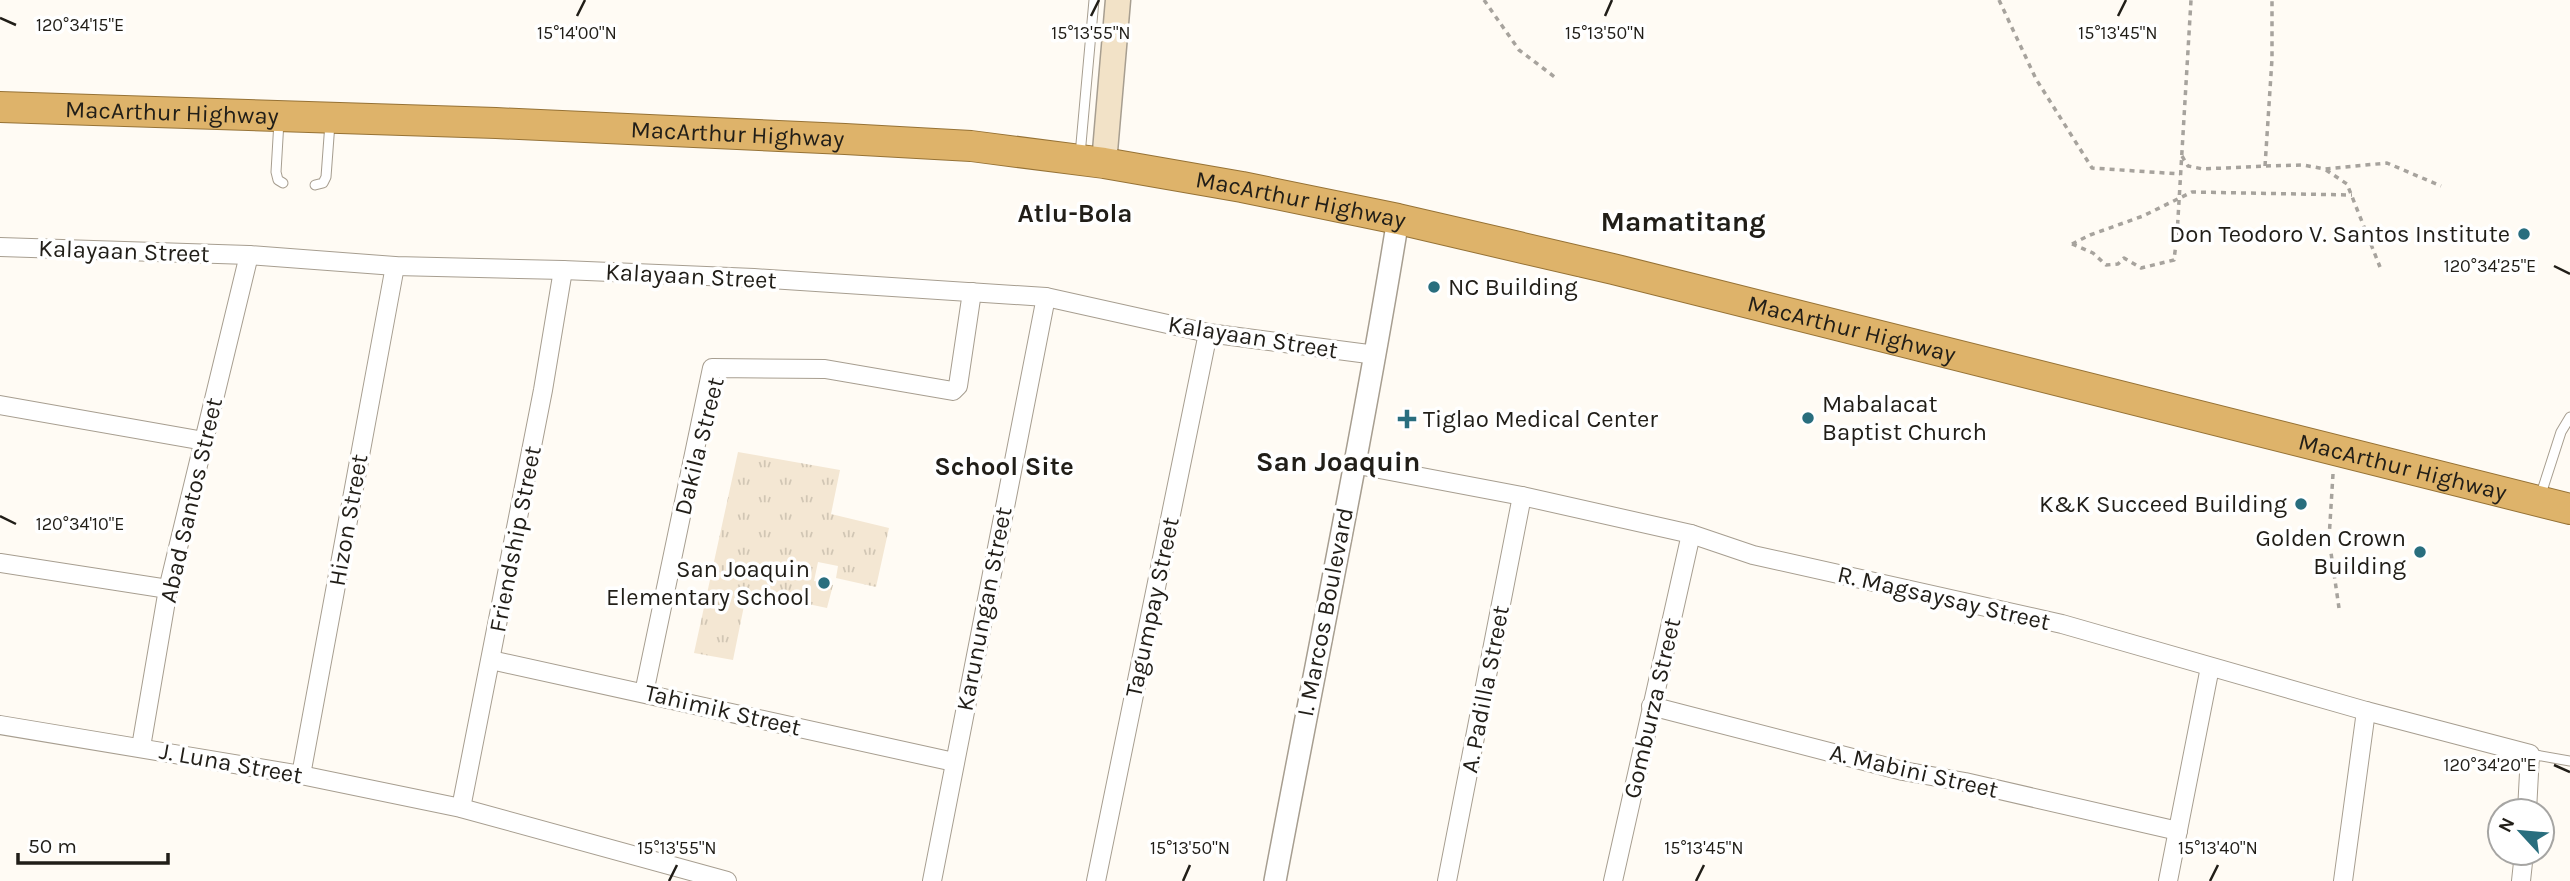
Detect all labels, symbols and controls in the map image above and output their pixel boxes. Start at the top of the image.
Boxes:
text: 120°34'15"E [36,14,124,36]
text: 15°14'00"N [537,22,617,44]
text: 15°13'55"N [1051,22,1131,44]
text: 15°13'50"N [1565,22,1645,44]
text: 15°13'45"N [2078,22,2158,44]
street label: MacArthur Highway [65,95,279,130]
street label: MacArthur Highway [630,115,845,153]
street label: MacArthur Highway [1193,165,1409,234]
district label: Atlu-Bola [1017,198,1133,229]
district label: Mamatitang [1600,205,1766,238]
place label: Don Teodoro V. Santos Institute [2169,220,2510,248]
marker: Don Teodoro V. Santos Institute [2516,226,2532,242]
street label: Kalayaan Street [38,234,210,268]
text: 120°34'25"E [2444,255,2536,277]
street label: Kalayaan Street [605,258,777,294]
place label: NC Building [1448,273,1578,301]
marker: NC Building [1426,279,1442,295]
street label: MacArthur Highway [1744,289,1959,368]
street label: Kalayaan Street [1166,310,1340,364]
street label: Dakila Street [668,374,730,518]
place label: Mabalacat Baptist Church [1822,390,1987,446]
street label: Abad Santos Street [154,395,228,605]
place label: Tiglao Medical Center [1423,405,1658,433]
marker: Tiglao Medical Center [1397,409,1417,429]
marker: Mabalacat Baptist Church [1800,410,1816,426]
street label: MacArthur Highway [2295,427,2510,507]
street label: Friendship Street [483,443,547,635]
district label: San Joaquin [1256,445,1420,478]
district label: School Site [934,451,1074,482]
street label: Hizon Street [323,452,373,588]
place label: K&K Succeed Building [2039,490,2287,518]
marker: K&K Succeed Building [2293,496,2309,512]
street label: Karunungan Street [950,505,1018,713]
street label: I. Marcos Boulevard [1291,505,1359,719]
text: 120°34'10"E [36,513,124,535]
street label: Tagumpay Street [1119,514,1185,700]
place label: Golden Crown Building [2256,524,2406,580]
marker: Golden Crown Building [2412,544,2428,560]
place label: San Joaquin Elementary School [606,555,810,611]
street label: R. Magsaysay Street [1835,560,2053,636]
marker: San Joaquin Elementary School [816,575,832,591]
street label: A. Padilla Street [1455,603,1515,775]
street label: Gomburza Street [1618,615,1686,801]
street label: Tahimik Street [642,678,804,742]
street label: J. Luna Street [157,737,305,789]
street label: A. Mabini Street [1827,738,2001,804]
text: 120°34'20"E [2443,754,2537,776]
north arrow [2486,797,2556,867]
text: N [2494,814,2519,836]
scale bar [18,822,168,866]
text: 50 m [28,834,77,858]
text: 15°13'55"N [637,837,717,859]
text: 15°13'50"N [1150,837,1230,859]
text: 15°13'45"N [1664,837,1744,859]
text: 15°13'40"N [2178,837,2258,859]

